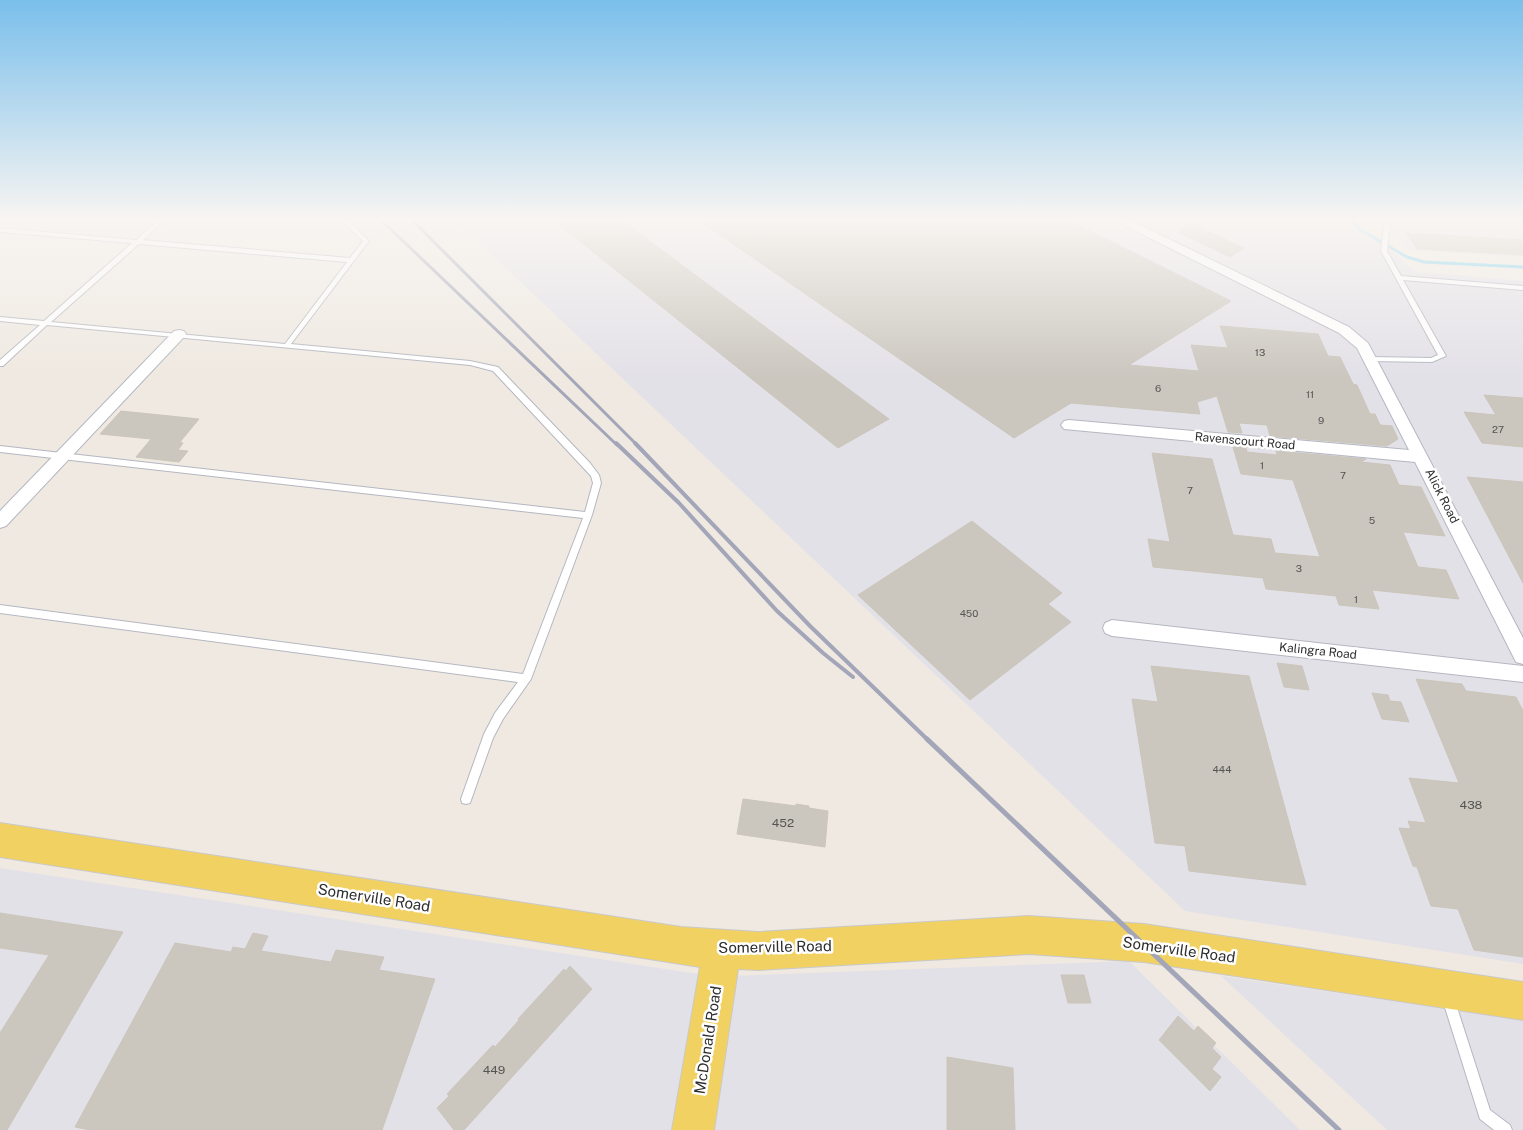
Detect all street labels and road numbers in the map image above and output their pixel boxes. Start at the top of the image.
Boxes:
street label: Ravenscourt Road [1194,430,1296,452]
street label: Alick Road [1422,466,1462,526]
street label: Kalingra Road [1278,640,1358,662]
street label: Somerville Road [317,880,431,915]
street label: Somerville Road [1122,933,1236,966]
street label: Somerville Road [718,937,832,956]
street label: McDonald Road [691,985,724,1095]

